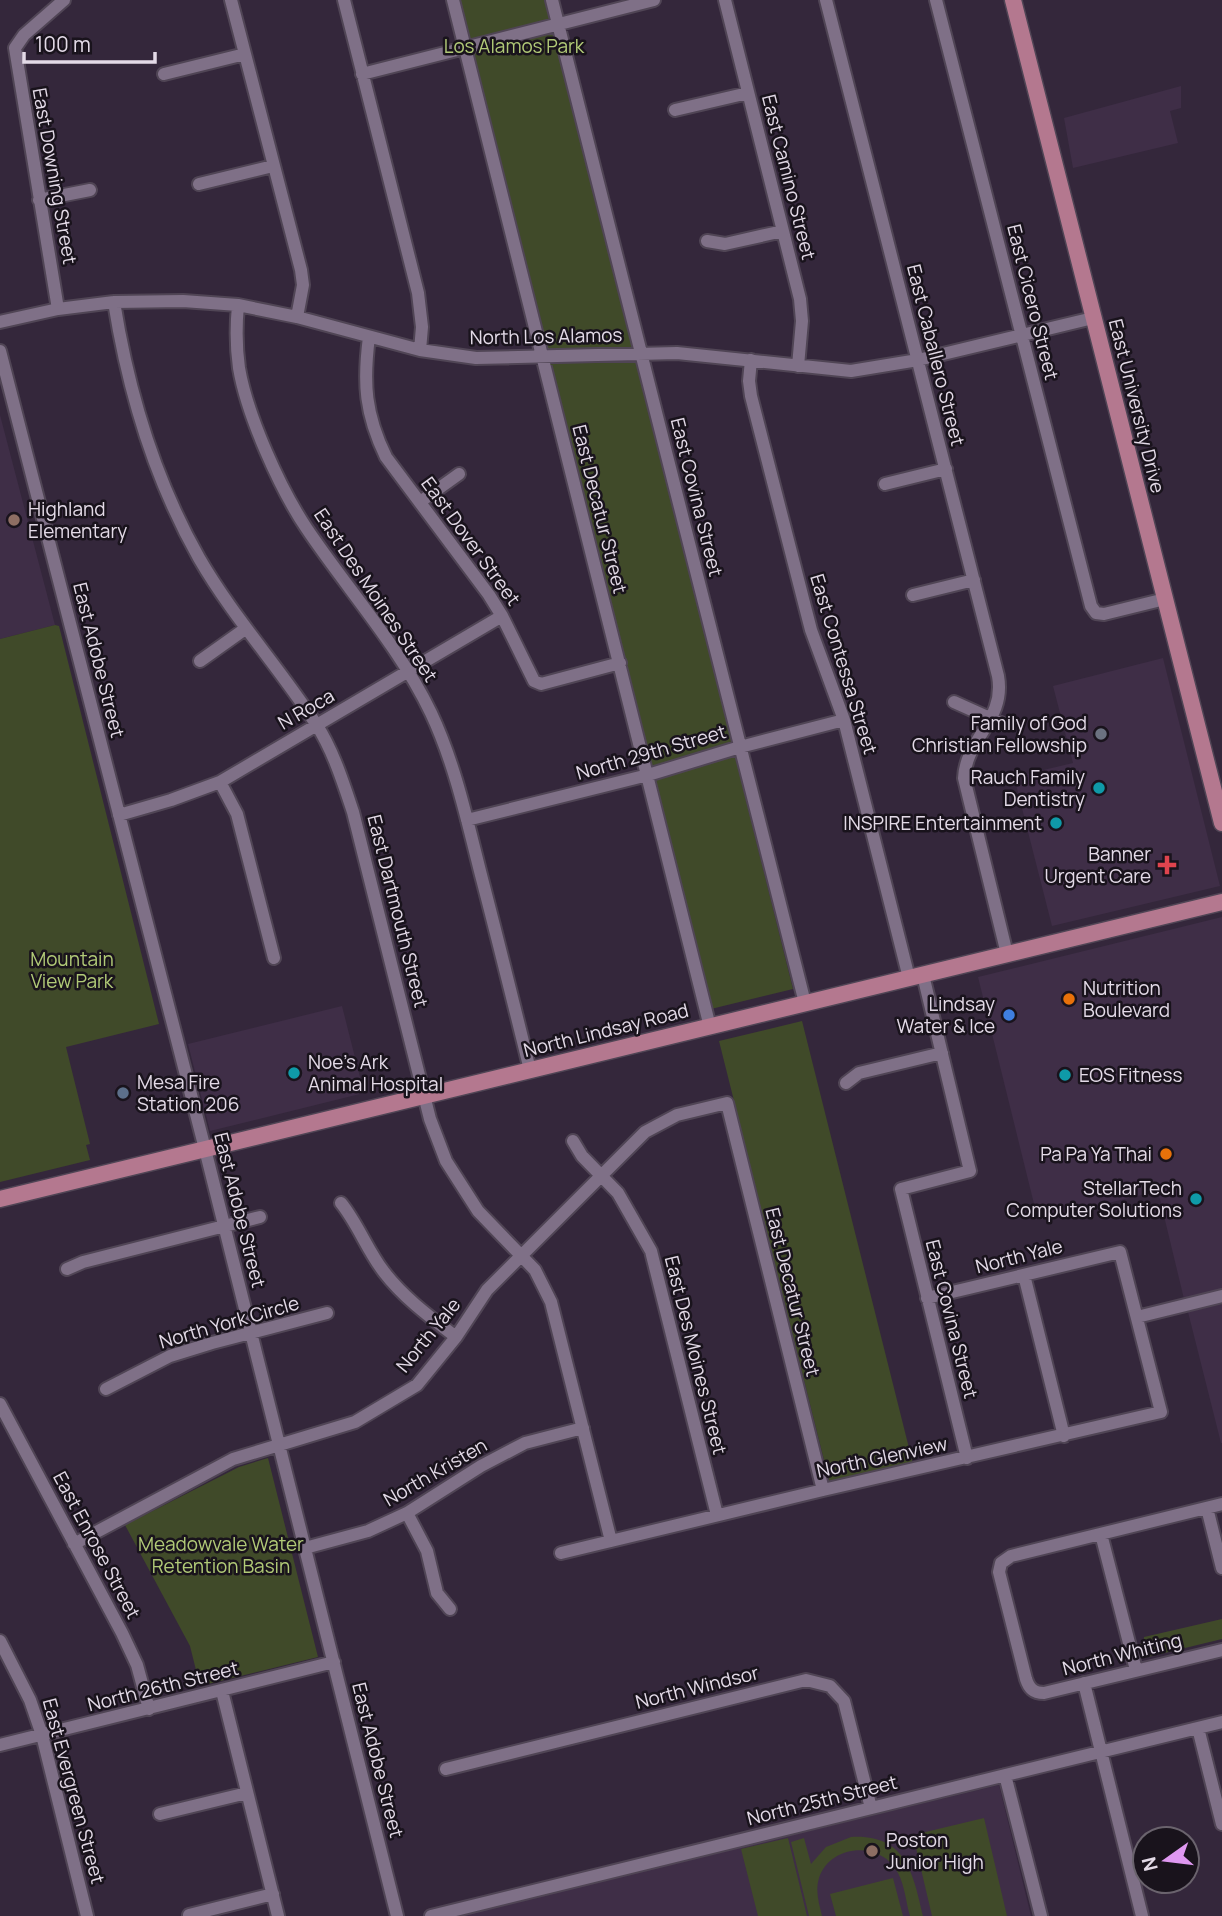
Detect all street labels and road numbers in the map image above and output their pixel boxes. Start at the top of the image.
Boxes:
street label: East Downing Street [27,86,83,266]
street label: East Camino Street [756,92,822,262]
street label: East Cicero Street [1001,221,1065,383]
street label: East Caballero Street [901,262,971,448]
street label: East University Drive [1103,316,1171,496]
street label: North Los Alamos [469,322,623,350]
street label: East Covina Street [665,415,729,579]
street label: East Decatur Street [566,422,634,596]
street label: East Dover Street [415,471,527,611]
street label: East Des Moines Street [308,503,444,687]
street label: East Contessa Street [804,571,884,757]
street label: East Adobe Street [67,580,131,740]
street label: N Roca [273,682,339,736]
street label: North 29th Street [573,718,729,786]
street label: East Dartmouth Street [361,812,435,1010]
street label: North Lindsay Road [521,997,691,1063]
street label: East Adobe Street [208,1130,272,1290]
street label: East Decatur Street [759,1205,827,1379]
street label: North Yale [973,1233,1065,1279]
street label: East Covina Street [920,1237,984,1401]
street label: East Des Moines Street [659,1253,733,1457]
street label: North York Circle [156,1290,302,1354]
street label: North Yale [390,1292,466,1378]
street label: North Glenview [814,1430,950,1484]
street label: North Kristen [378,1432,492,1512]
street label: East Enrose Street [47,1467,147,1623]
street label: North Whiting [1060,1627,1184,1681]
street label: North 26th Street [85,1655,241,1717]
street label: North Windsor [633,1659,761,1715]
street label: East Adobe Street [346,1680,410,1840]
street label: East Evergreen Street [37,1695,111,1887]
street label: North 25th Street [744,1769,900,1831]

